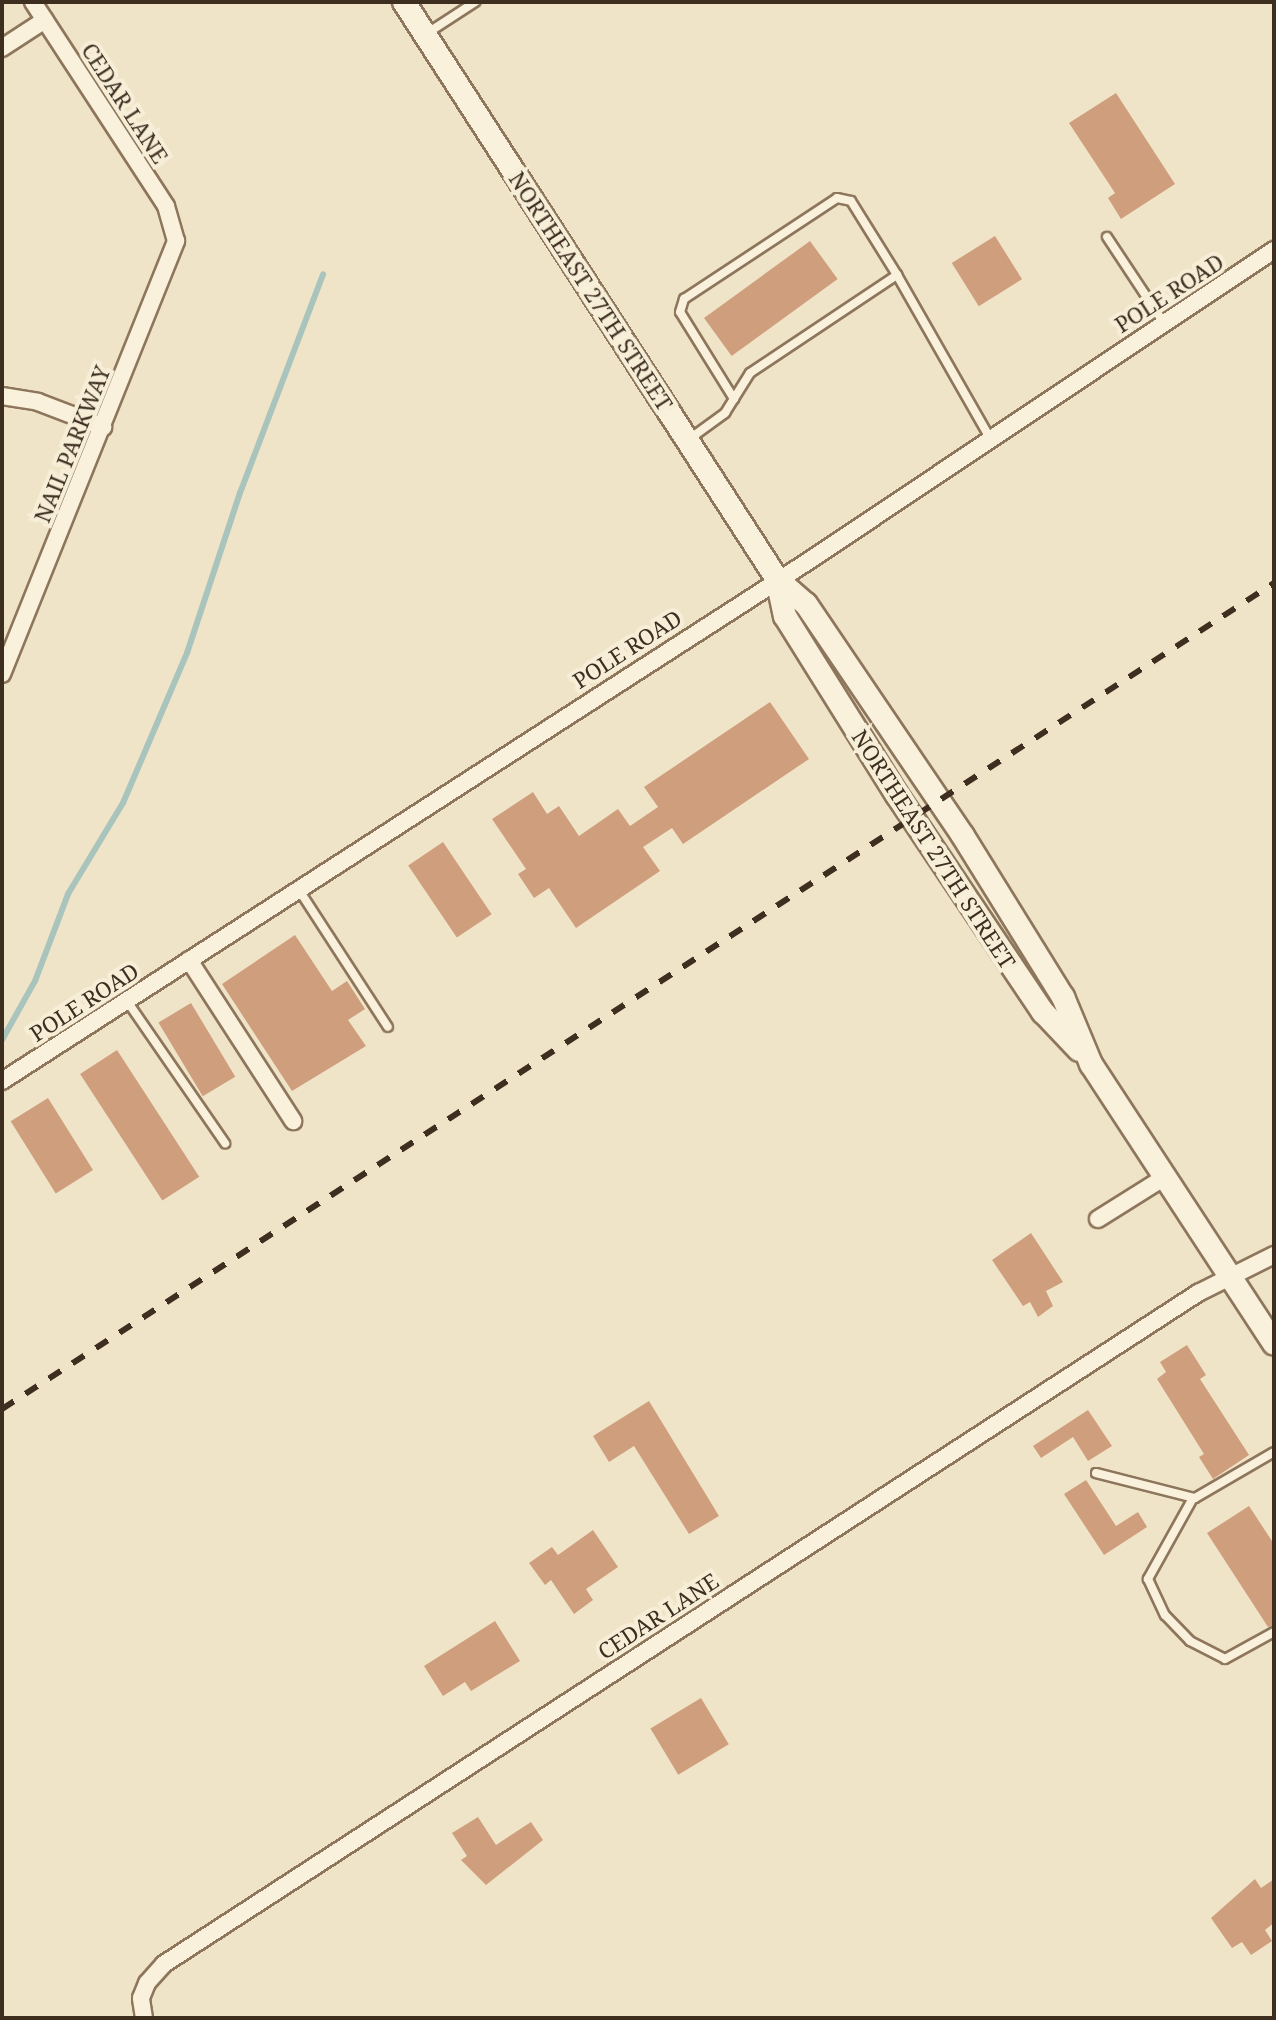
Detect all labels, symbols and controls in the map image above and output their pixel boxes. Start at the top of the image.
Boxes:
street label: CEDAR LANE [76,38,174,168]
street label: NORTHEAST 27TH STREET [504,167,678,415]
street label: POLE ROAD [1110,248,1228,338]
street label: NAIL PARKWAY [29,362,115,526]
street label: POLE ROAD [568,604,686,694]
street label: NORTHEAST 27TH STREET [847,725,1021,973]
street label: POLE ROAD [25,957,143,1047]
street label: CEDAR LANE [593,1567,723,1665]

